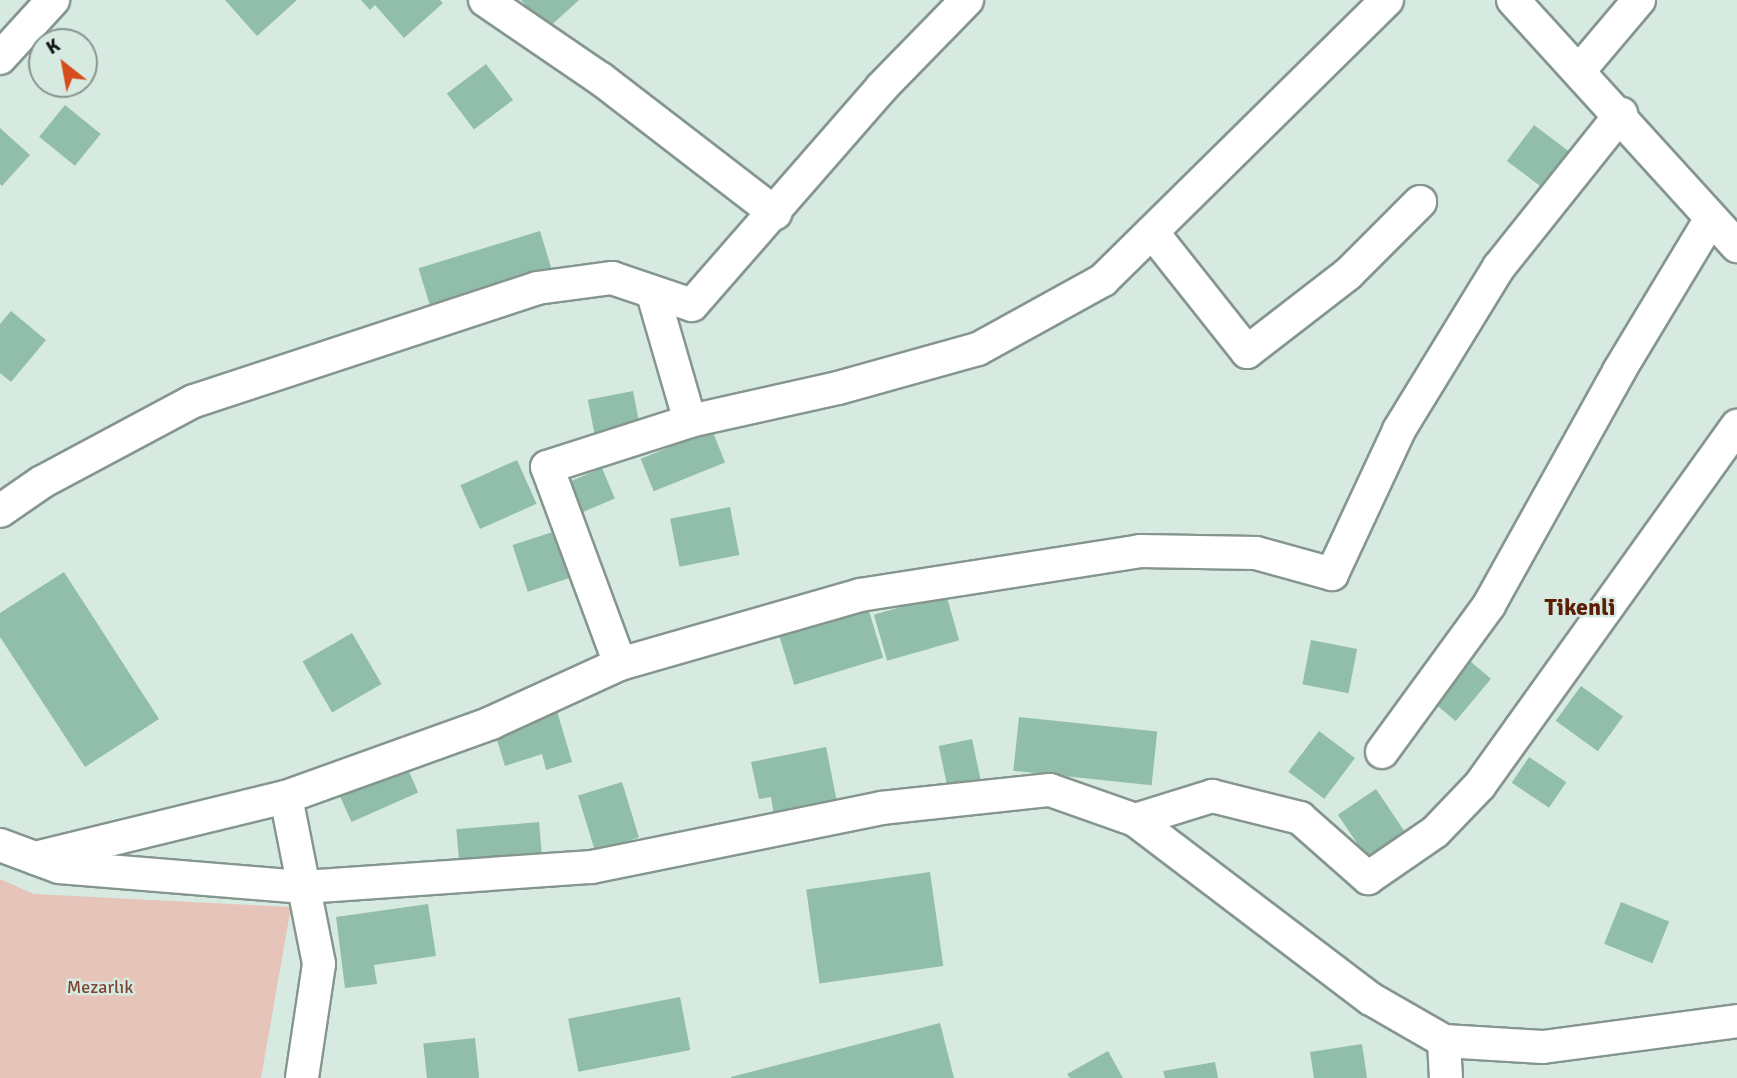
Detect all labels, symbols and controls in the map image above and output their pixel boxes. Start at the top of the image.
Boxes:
north arrow [28,28,98,98]
text: K [42,33,64,60]
district label: Tikenli [1545,594,1615,622]
park label: Mezarlık [67,976,133,998]

